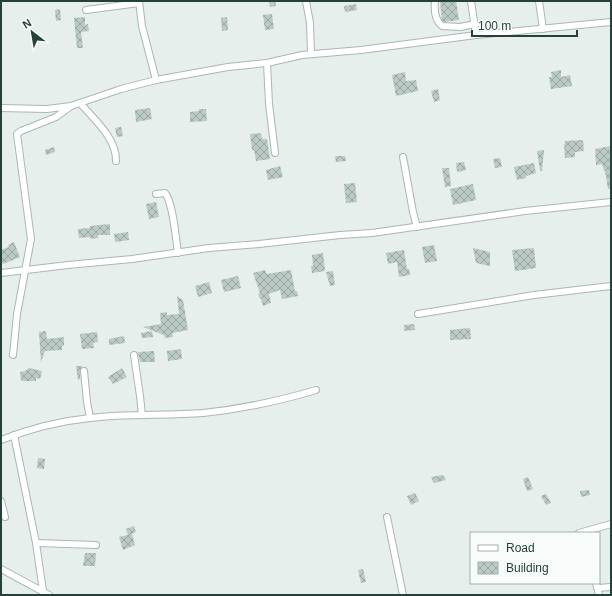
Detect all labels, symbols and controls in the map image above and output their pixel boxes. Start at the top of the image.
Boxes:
north arrow [12,12,52,52]
scale bar [472,12,577,38]
text: N [20,16,33,31]
text: 100 m [478,19,511,33]
legend [470,532,600,584]
text: Road [506,541,535,555]
text: Building [506,561,549,575]

